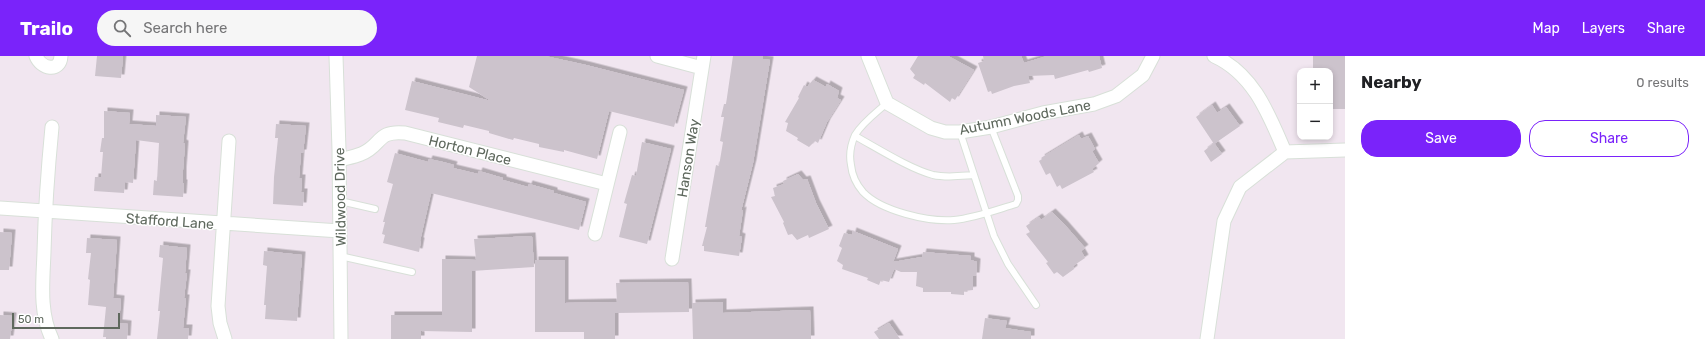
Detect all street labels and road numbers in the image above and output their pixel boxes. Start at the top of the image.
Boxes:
street label: Autumn Woods Lane [958,96,1092,139]
street label: Hanson Way [674,117,703,199]
street label: Horton Place [427,132,513,169]
street label: Wildwood Drive [331,147,350,247]
street label: Stafford Lane [125,210,215,233]

